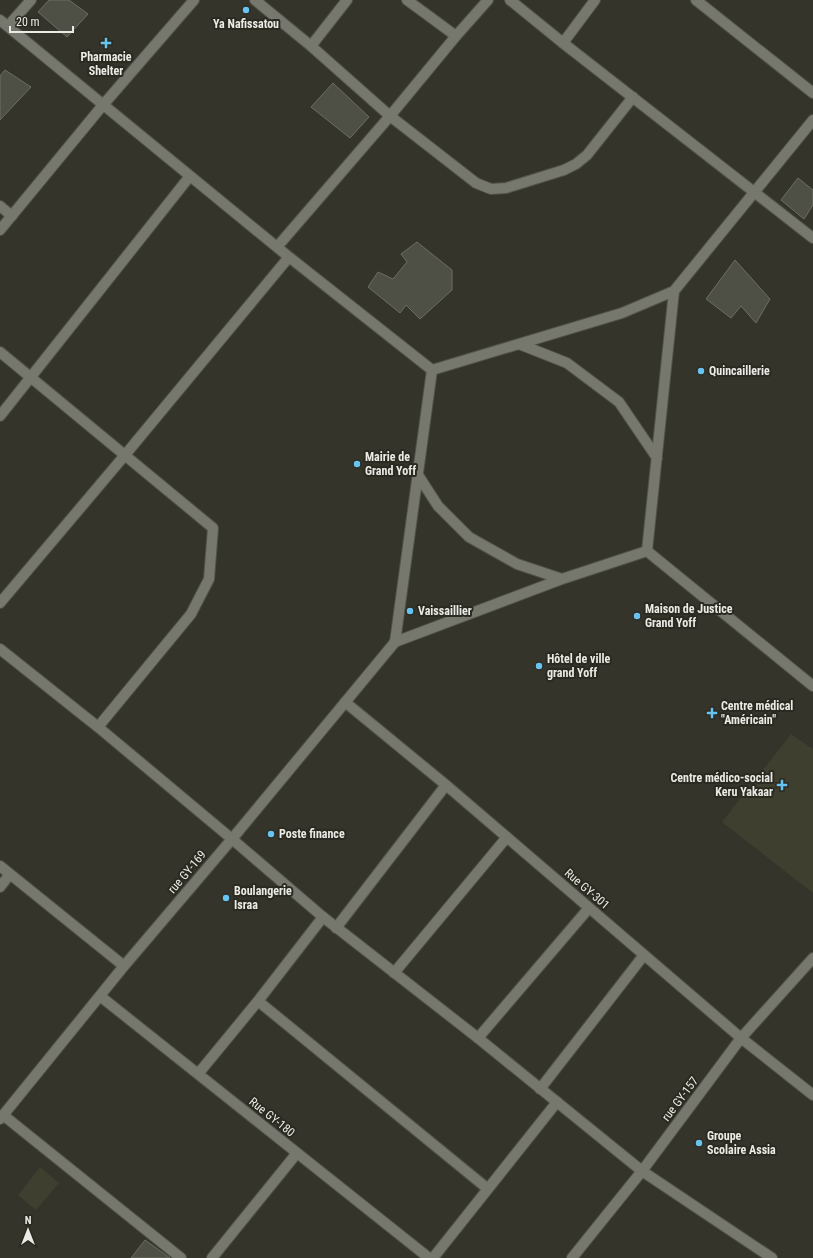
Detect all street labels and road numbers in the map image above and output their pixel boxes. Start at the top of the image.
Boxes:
street label: rue GY-169 [165,848,209,896]
street label: Rue GY-301 [562,866,612,912]
street label: rue GY-157 [659,1074,701,1124]
street label: Rue GY-180 [246,1094,298,1140]

